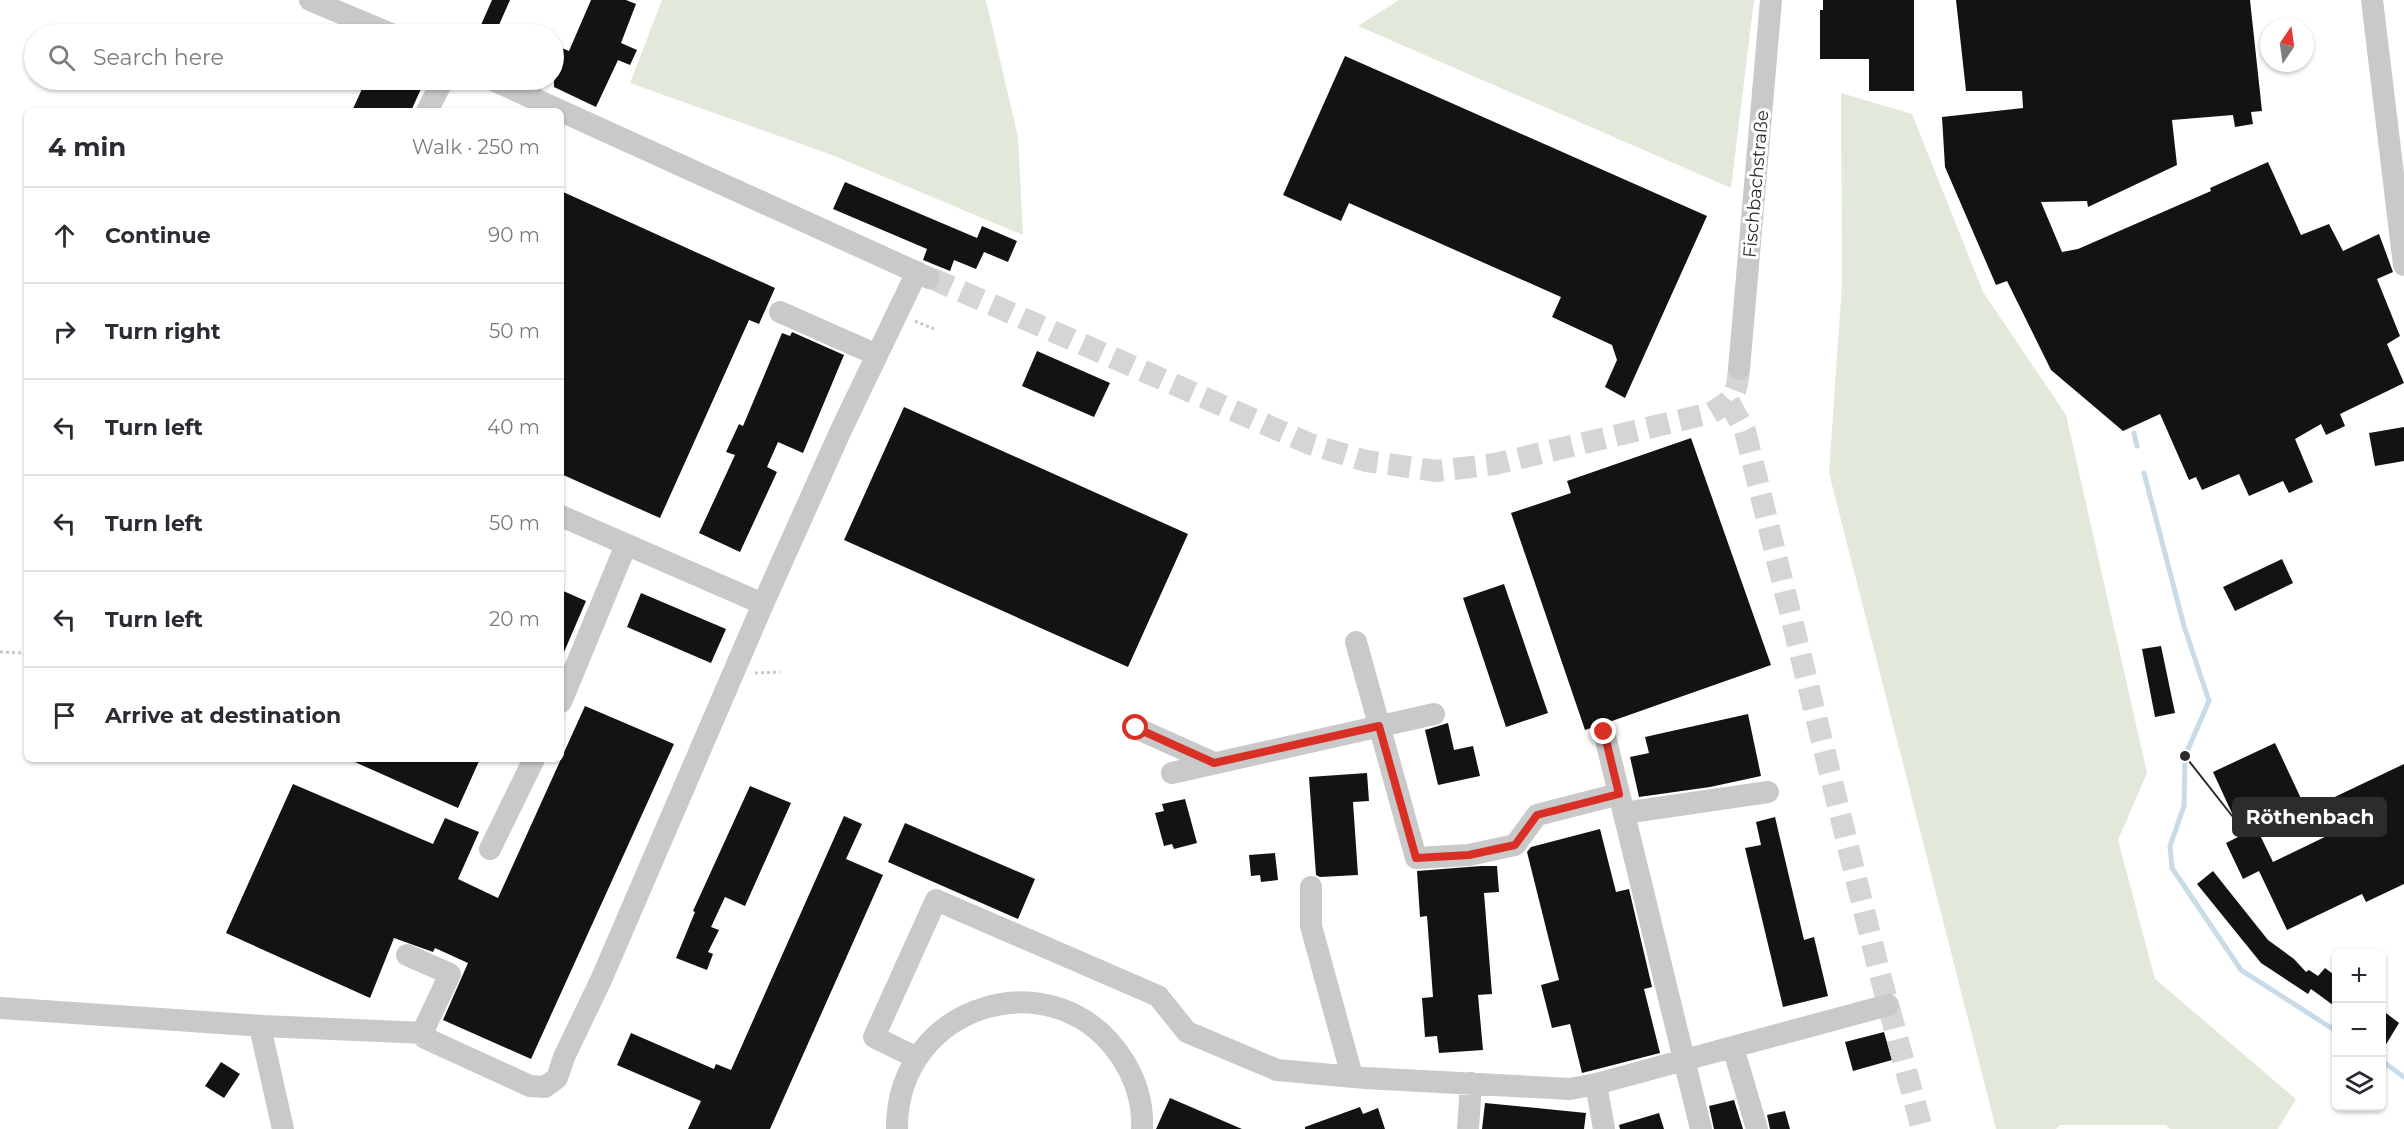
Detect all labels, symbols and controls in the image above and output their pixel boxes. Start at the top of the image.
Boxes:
north arrow [2260,18,2314,72]
search box [24,24,564,90]
icon: search [45,41,78,74]
text: Search here [93,44,224,71]
street label: Fischbachstraße [1739,109,1773,259]
text: 4 min [48,131,126,163]
text: Walk · 250 m [412,135,540,159]
icon: ahead [48,219,81,252]
text: Continue [105,222,211,249]
text: 90 m [488,223,540,247]
icon: right [48,315,81,348]
text: Turn right [105,318,220,345]
text: 50 m [489,319,540,343]
icon: left [48,411,81,444]
text: Turn left [105,414,203,441]
text: 40 m [487,415,540,439]
icon: left [48,507,81,540]
text: Turn left [105,510,203,537]
text: 50 m [489,511,540,535]
icon: left [48,603,81,636]
text: Turn left [105,606,203,633]
text: 20 m [489,607,540,631]
icon: arrive [48,699,81,732]
text: Arrive at destination [105,702,341,729]
route start [1122,714,1148,740]
route end [1590,718,1616,744]
callout: Röthenbach [2233,798,2386,836]
text: Röthenbach [2246,805,2374,829]
map controls [2332,949,2386,1111]
button: + [2332,949,2386,1003]
button: − [2332,1003,2386,1057]
button: layers [2332,1057,2386,1111]

